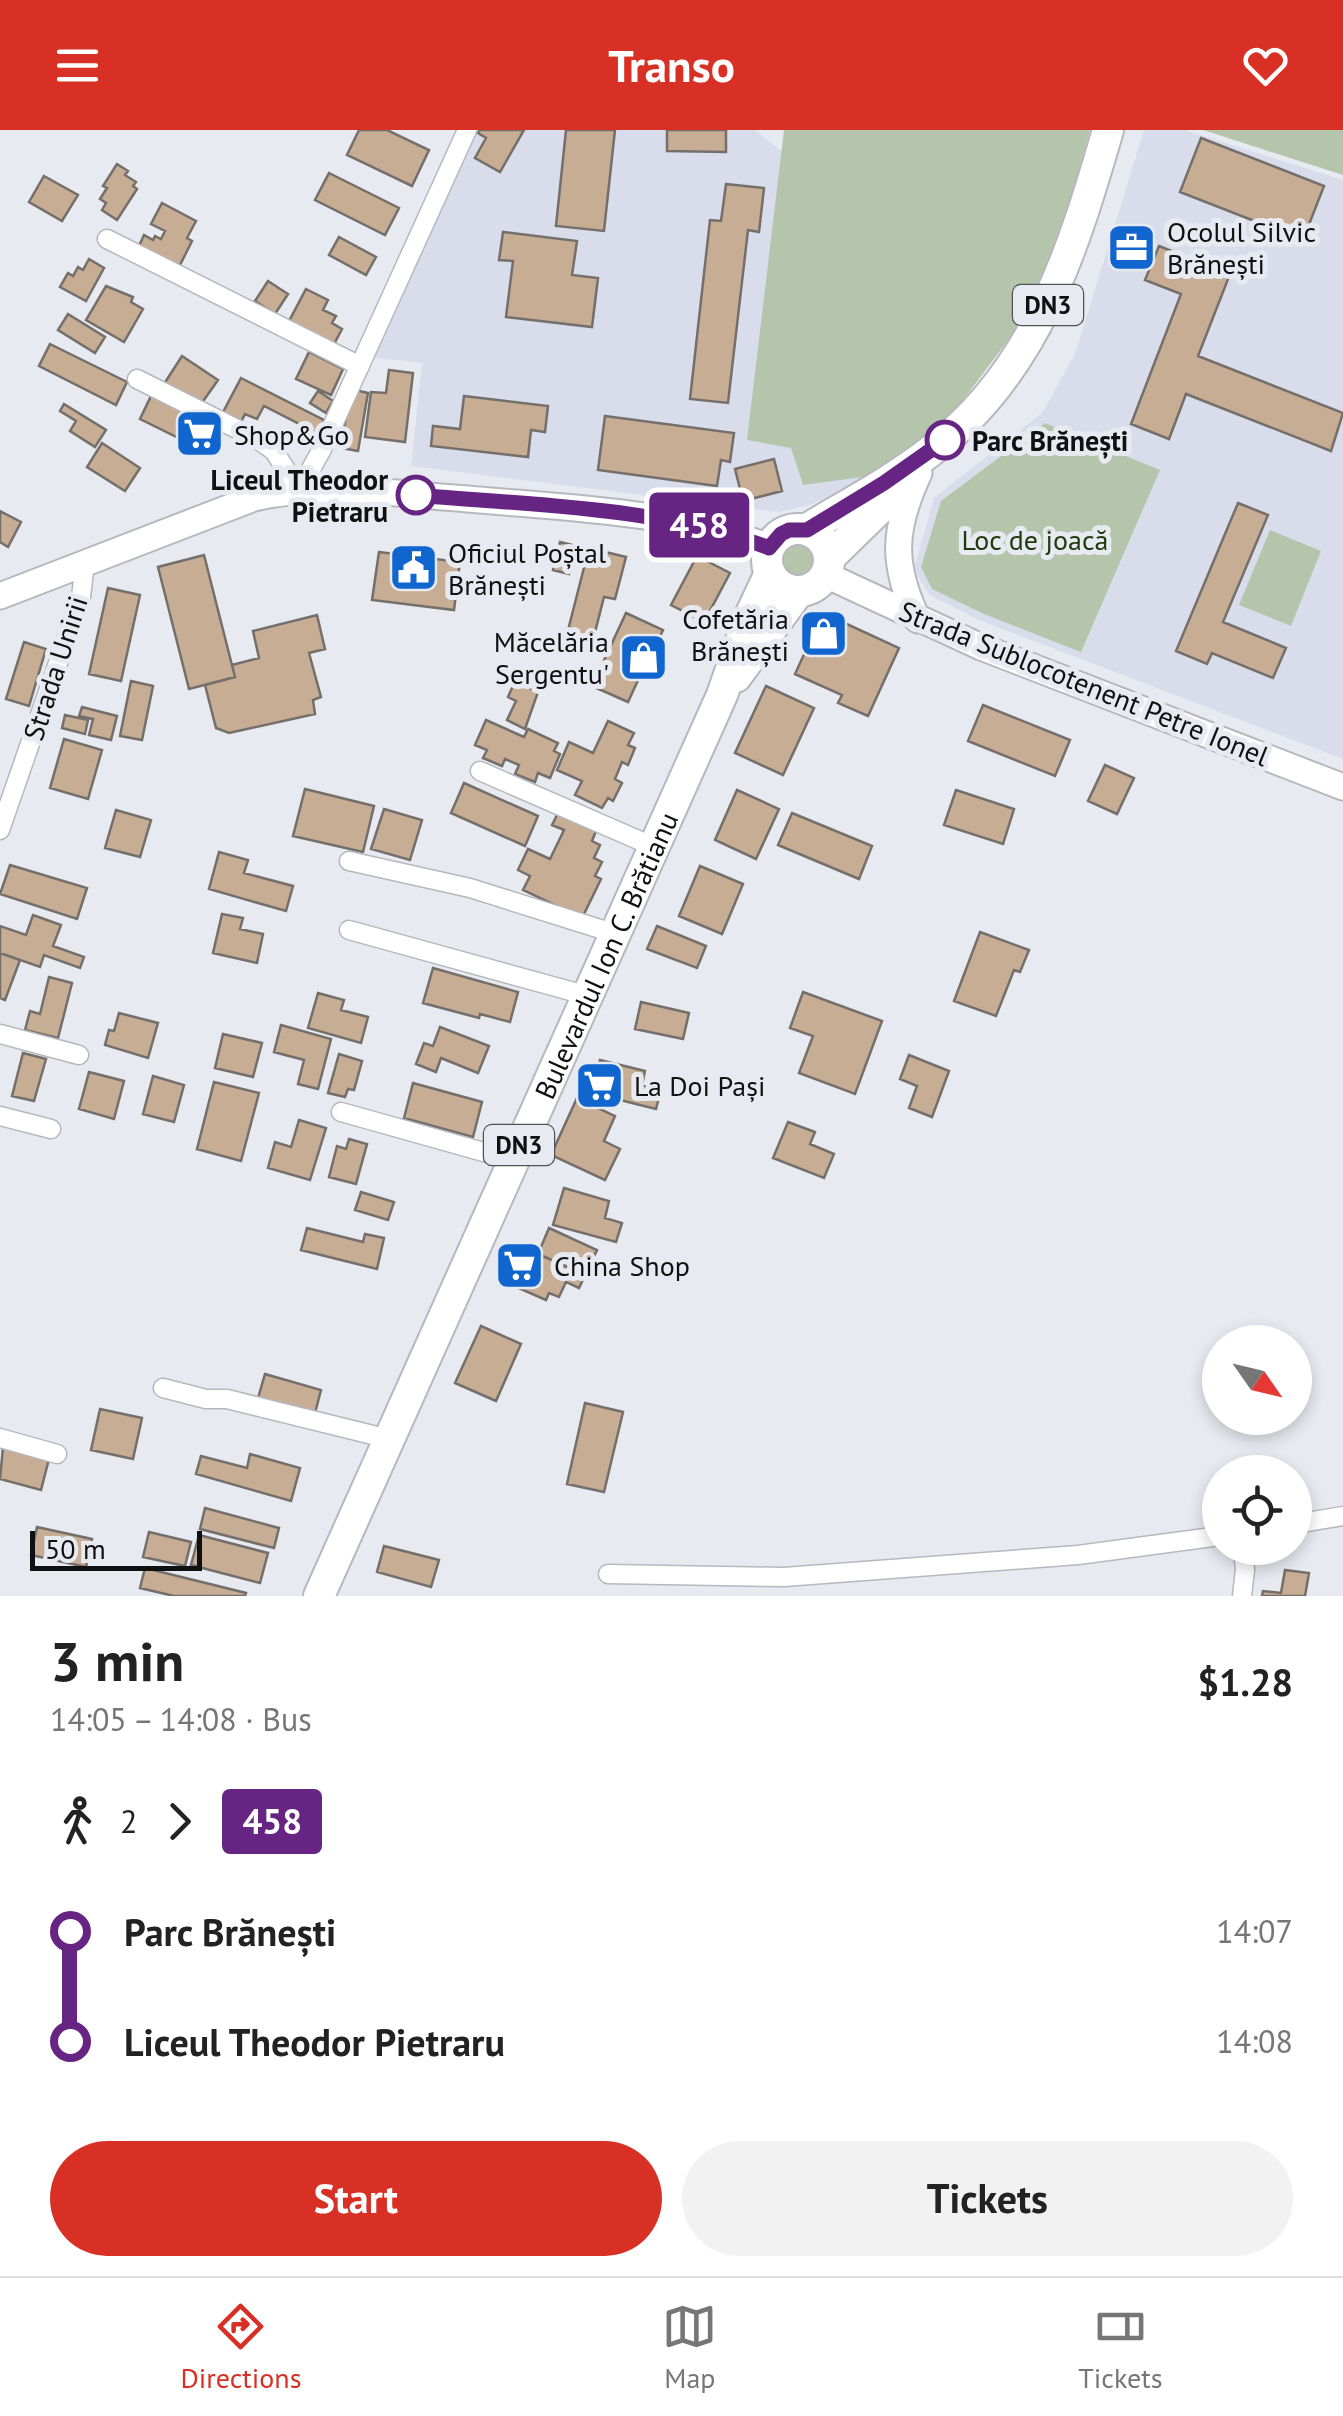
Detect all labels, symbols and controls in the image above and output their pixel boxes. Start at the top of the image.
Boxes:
text: Transo [608,36,735,94]
icon: menu [50,38,105,93]
icon: heart [1238,38,1293,93]
place label: Ocolul Silvic Brănești [1167,213,1316,282]
office icon: Ocolul Silvic Brănești [1106,221,1158,273]
road number: DN3 [1013,285,1083,325]
supermarket icon: Shop&Go [173,408,225,460]
place label: Shop&Go [234,416,349,453]
marker: Parc Brănești [926,421,964,459]
place label: Parc Brănești [972,422,1128,459]
place label: Liceul Theodor Pietraru [211,461,388,530]
marker: Liceul Theodor Pietraru [397,476,435,514]
line badge: 458 [642,492,756,558]
text: 458 [669,502,729,548]
park label: Loc de joacă [962,521,1108,558]
place label: Oficiul Poștal Brănești [448,534,606,603]
public building icon: Oficiul Poștal Brănești [387,542,439,594]
street label: Strada Unirii [14,591,96,745]
street label: Strada Sublocotenent Petre Ionel [894,592,1274,774]
place label: Cofetăria Brănești [682,600,789,669]
shop icon: Cofetăria Brănești [798,608,850,660]
place label: Măcelăria Sergentu' [494,623,609,692]
shop icon: Măcelăria Sergentu' [618,631,670,683]
street label: Bulevardul Ion C. Brătianu [525,806,686,1104]
supermarket icon: La Doi Pași [573,1059,625,1111]
place label: La Doi Pași [634,1067,765,1104]
road number: DN3 [484,1125,554,1165]
supermarket icon: China Shop [493,1239,545,1291]
place label: China Shop [554,1247,690,1284]
north arrow [1202,1325,1312,1435]
map controls [1202,1325,1312,1565]
button: locate [1202,1455,1312,1565]
scale bar [30,1526,202,1570]
text: 50 m [45,1530,106,1567]
text: 3 min [50,1625,184,1696]
text: $1.28 [1197,1657,1293,1706]
text: 14:05 – 14:08 · Bus [50,1698,312,1740]
icon: walk [50,1794,105,1849]
icon: forward [152,1794,207,1849]
text: 458 [242,1798,302,1844]
text: 2 [120,1800,137,1842]
text: Parc Brănești [124,1907,336,1956]
text: 14:07 [1216,1910,1293,1952]
text: Liceul Theodor Pietraru [124,2017,505,2066]
text: 14:08 [1216,2020,1293,2062]
button: Start [50,2141,662,2256]
button: Tickets [682,2141,1293,2256]
tab: Directions [180,2299,301,2396]
tab: Map [662,2299,717,2396]
tab: Tickets [1078,2299,1163,2396]

